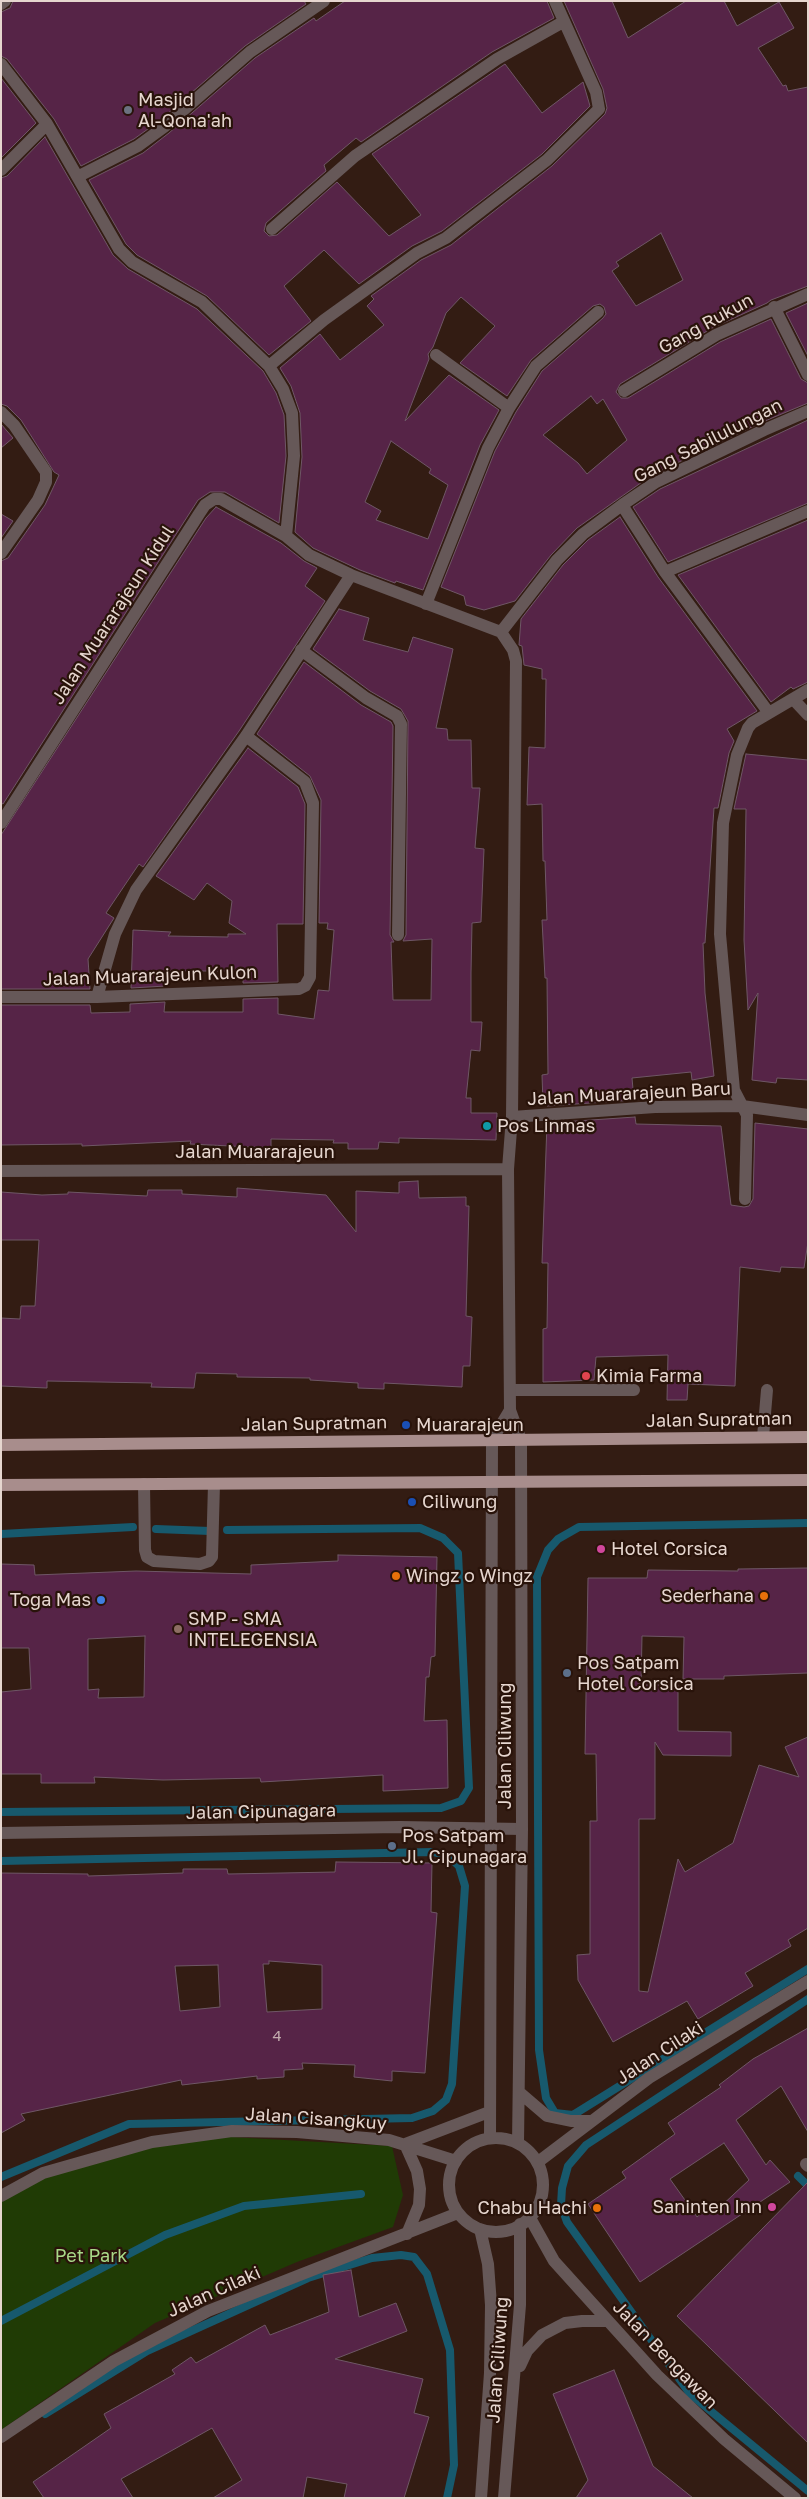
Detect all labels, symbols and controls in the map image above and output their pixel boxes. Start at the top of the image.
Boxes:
place label: Masjid Al-Qona'ah [138,89,232,132]
marker: Masjid Al-Qona'ah [122,104,134,116]
street label: Gang Rukun [655,289,757,359]
street label: Gang Sabilulungan [630,394,786,488]
street label: Jalan Muararajeun Kidul [47,522,179,708]
street label: Jalan Muararajeun Kulon [43,961,257,991]
street label: Jalan Muararajeun Baru [527,1078,731,1110]
place label: Pos Linmas [497,1115,595,1137]
marker: Pos Linmas [481,1120,493,1132]
street label: Jalan Muararajeun [175,1141,335,1163]
place label: Kimia Farma [596,1365,702,1387]
marker: Kimia Farma [580,1370,592,1382]
street label: Jalan Supratman [646,1408,792,1432]
street label: Jalan Supratman [241,1412,387,1436]
place label: Muararajeun [416,1414,524,1436]
marker: Muararajeun [400,1419,412,1431]
place label: Ciliwung [422,1491,497,1513]
marker: Ciliwung [406,1496,418,1508]
place label: Hotel Corsica [611,1538,728,1560]
marker: Hotel Corsica [595,1543,607,1555]
place label: Wingz o Wingz [406,1565,533,1587]
marker: Wingz o Wingz [390,1570,402,1582]
place label: Sederhana [661,1585,754,1607]
place label: Toga Mas [10,1589,91,1611]
marker: Sederhana [758,1590,770,1602]
marker: Toga Mas [95,1594,107,1606]
place label: SMP - SMA INTELEGENSIA [188,1608,317,1650]
marker: SMP - SMA INTELEGENSIA [172,1623,184,1635]
place label: Pos Satpam Hotel Corsica [577,1652,694,1695]
marker: Pos Satpam Hotel Corsica [561,1667,573,1679]
street label: Jalan Ciliwung [494,1683,516,1809]
street label: Jalan Cipunagara [186,1800,336,1824]
place label: Pos Satpam Jl. Cipunagara [402,1825,527,1868]
marker: Pos Satpam Jl. Cipunagara [386,1840,398,1852]
street label: Jalan Cilaki [612,2017,708,2089]
house number: 4 [272,2027,282,2045]
street label: Jalan Cisangkuy [245,2103,387,2135]
place label: Saninten Inn [653,2196,762,2218]
place label: Chabu Hachi [478,2197,587,2219]
marker: Saninten Inn [766,2201,778,2213]
marker: Chabu Hachi [591,2202,603,2214]
park label: Pet Park [55,2245,127,2267]
street label: Jalan Cilaki [164,2262,264,2322]
street label: Jalan Ciliwung [483,2296,513,2424]
street label: Jalan Bengawan [608,2297,722,2413]

